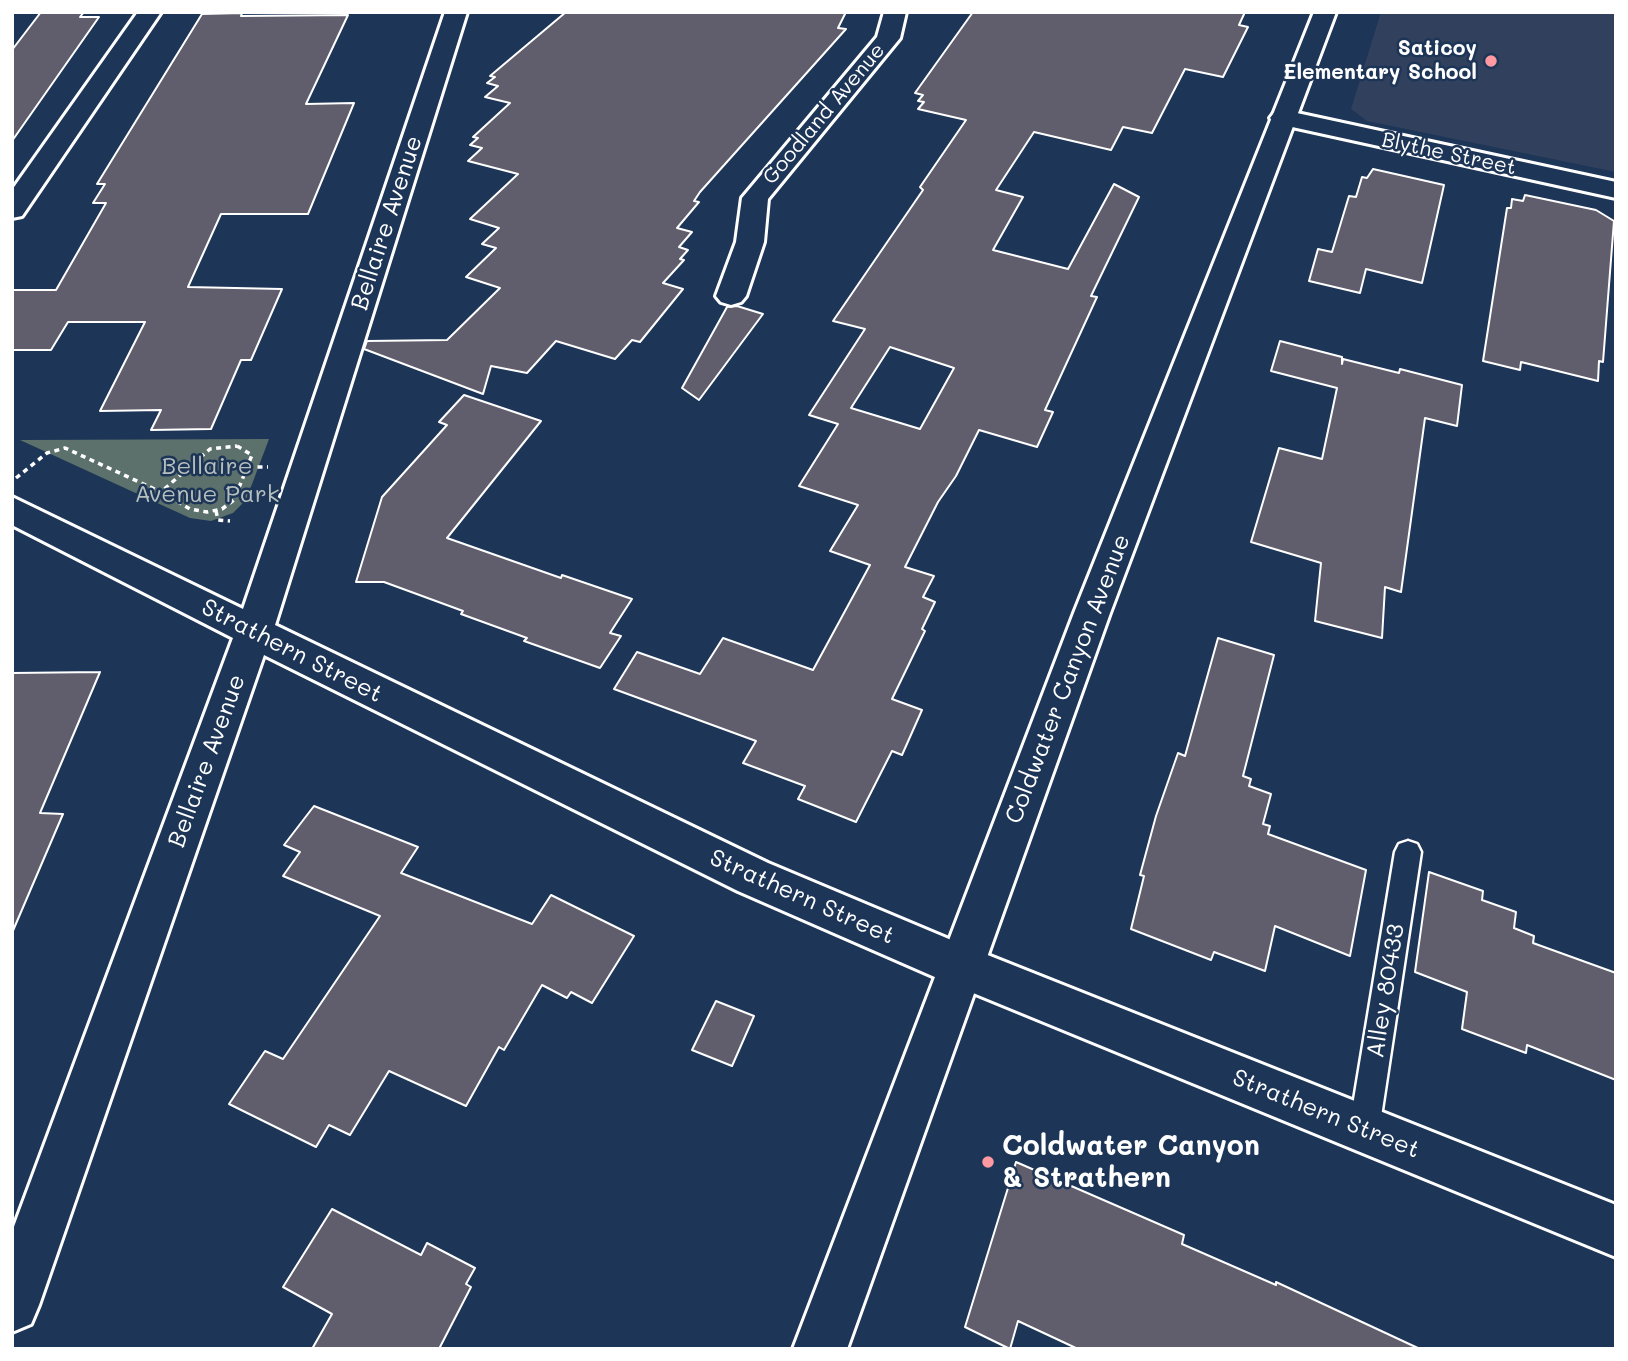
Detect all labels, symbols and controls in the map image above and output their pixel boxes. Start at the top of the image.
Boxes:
place label: Saticoy Elementary School [1283,36,1477,86]
street label: Goodland Avenue [758,38,890,190]
marker: Saticoy Elementary School [1483,53,1499,69]
street label: Blythe Street [1379,127,1519,181]
street label: Bellaire Avenue [345,132,429,314]
park label: Bellaire Avenue Park [134,453,280,509]
street label: Coldwater Canyon Avenue [999,530,1137,828]
street label: Strathern Street [197,593,387,709]
street label: Bellaire Avenue [162,671,252,851]
street label: Strathern Street [705,843,899,951]
street label: Alley 80433 [1361,922,1411,1060]
street label: Strathern Street [1228,1063,1424,1165]
place label: Coldwater Canyon & Strathern [1002,1129,1260,1195]
marker: Coldwater Canyon & Strathern [980,1154,996,1170]

